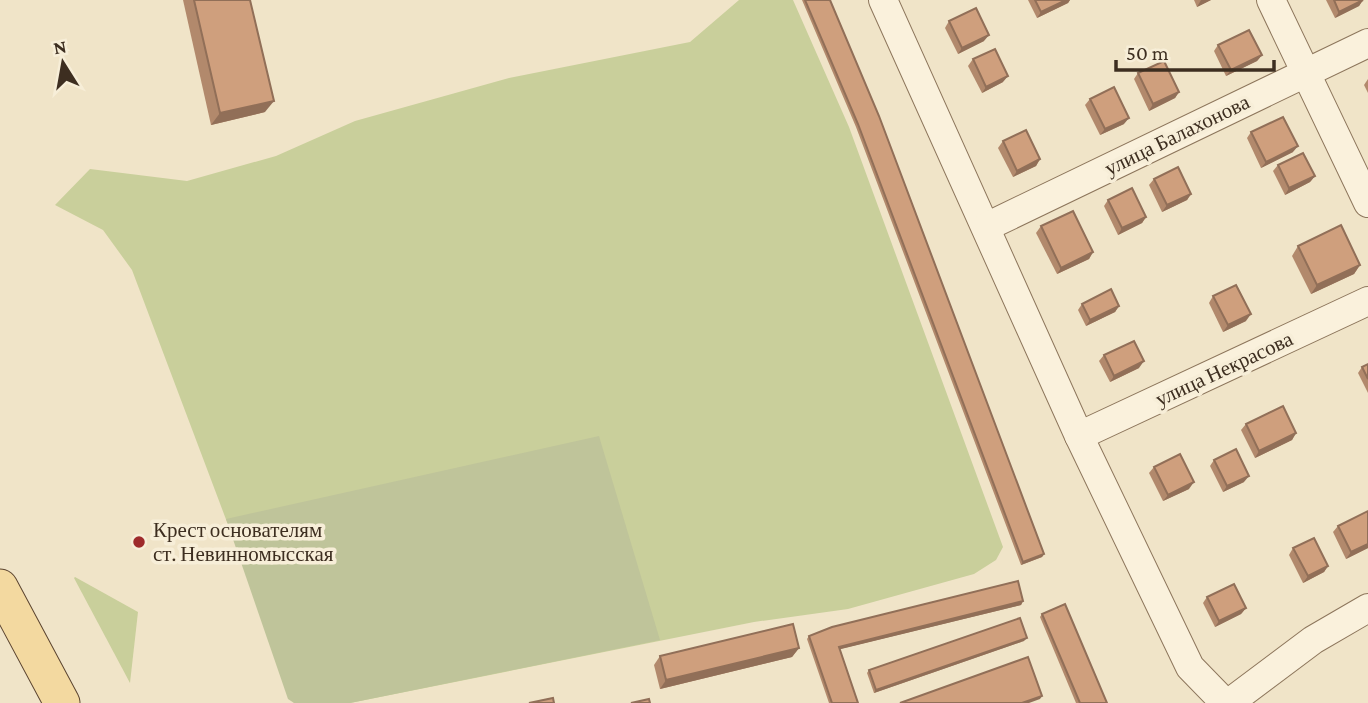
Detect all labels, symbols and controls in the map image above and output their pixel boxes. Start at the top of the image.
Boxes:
north arrow [28,28,98,98]
scale bar [1116,28,1274,72]
text: N [51,35,68,58]
text: 50 m [1126,41,1169,65]
street label: улица Балахонова [1101,89,1254,180]
street label: улица Некрасова [1151,326,1297,411]
place label: Крест основателям ст. Невинномысская [153,518,334,566]
marker: Крест основателям ст. Невинномысская [131,534,147,550]

